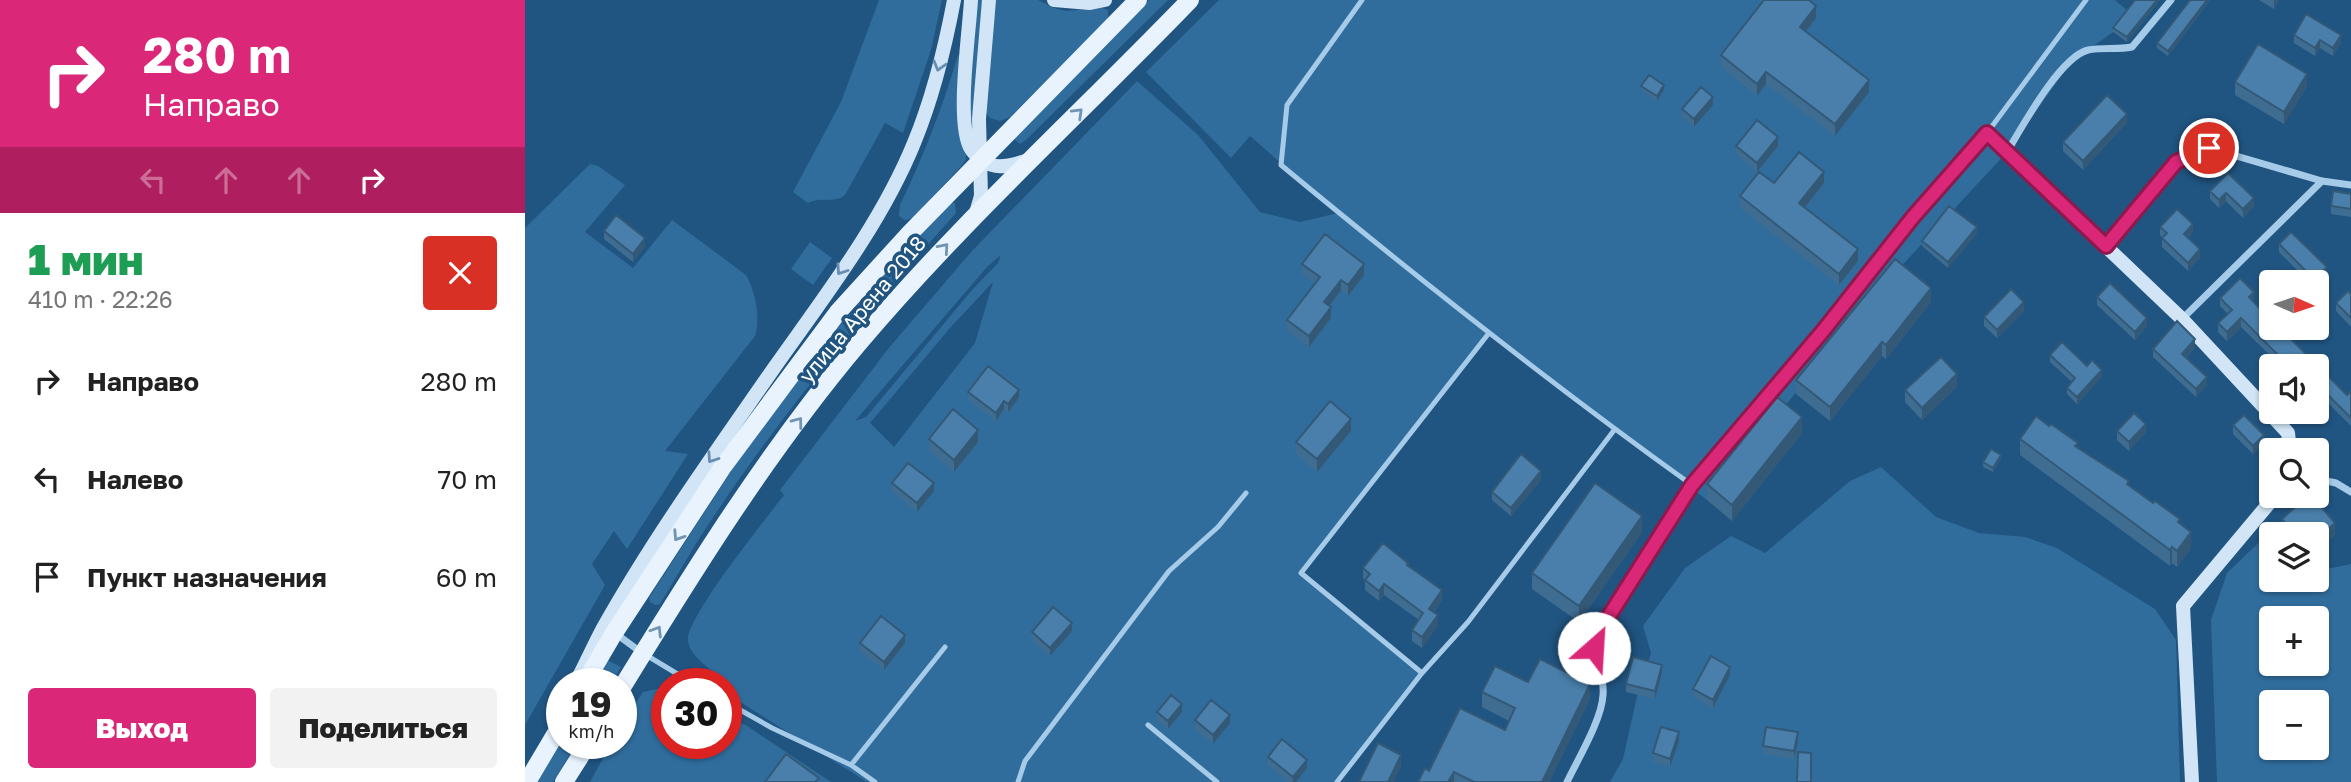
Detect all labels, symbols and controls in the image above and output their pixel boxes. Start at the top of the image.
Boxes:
text: 280 m [143,25,291,84]
icon: right [28,28,119,119]
one-way arrow [933,60,947,72]
text: Направо [143,85,280,123]
one-way arrow [1070,108,1083,121]
pin [2179,118,2239,178]
icon: arrive [2190,129,2228,167]
icon: left [134,161,172,199]
icon: ahead [207,161,245,199]
icon: ahead [280,161,318,199]
icon: right [353,161,391,199]
street label: улица Арена 2018 [793,230,931,388]
text: 1 мин [28,234,144,284]
button: close [423,236,497,310]
one-way arrow [935,243,948,256]
one-way arrow [837,263,850,276]
north arrow [2259,270,2329,340]
map controls [2259,270,2329,760]
text: 410 m · 22:26 [28,285,173,313]
button: sound [2259,354,2329,424]
icon: right [28,362,66,400]
text: Направо [87,366,199,397]
text: 280 m [420,366,497,397]
one-way arrow [789,418,802,430]
button: search [2259,438,2329,508]
one-way arrow [707,450,720,463]
icon: left [28,460,66,498]
text: Налево [87,464,183,495]
text: 70 m [438,464,497,495]
button: layers [2259,522,2329,592]
one-way arrow [673,528,686,541]
icon: arrive [28,558,66,596]
text: Пункт назначения [87,562,327,593]
text: 60 m [436,562,497,593]
button: + [2259,606,2329,676]
position arrow [1557,611,1631,685]
one-way arrow [649,626,662,639]
speed limit sign: 30 [651,668,742,759]
text: 19 [571,683,612,725]
button: Выход [28,688,256,768]
button: Поделиться [270,688,497,768]
button: − [2259,690,2329,760]
text: km/h [569,720,614,742]

